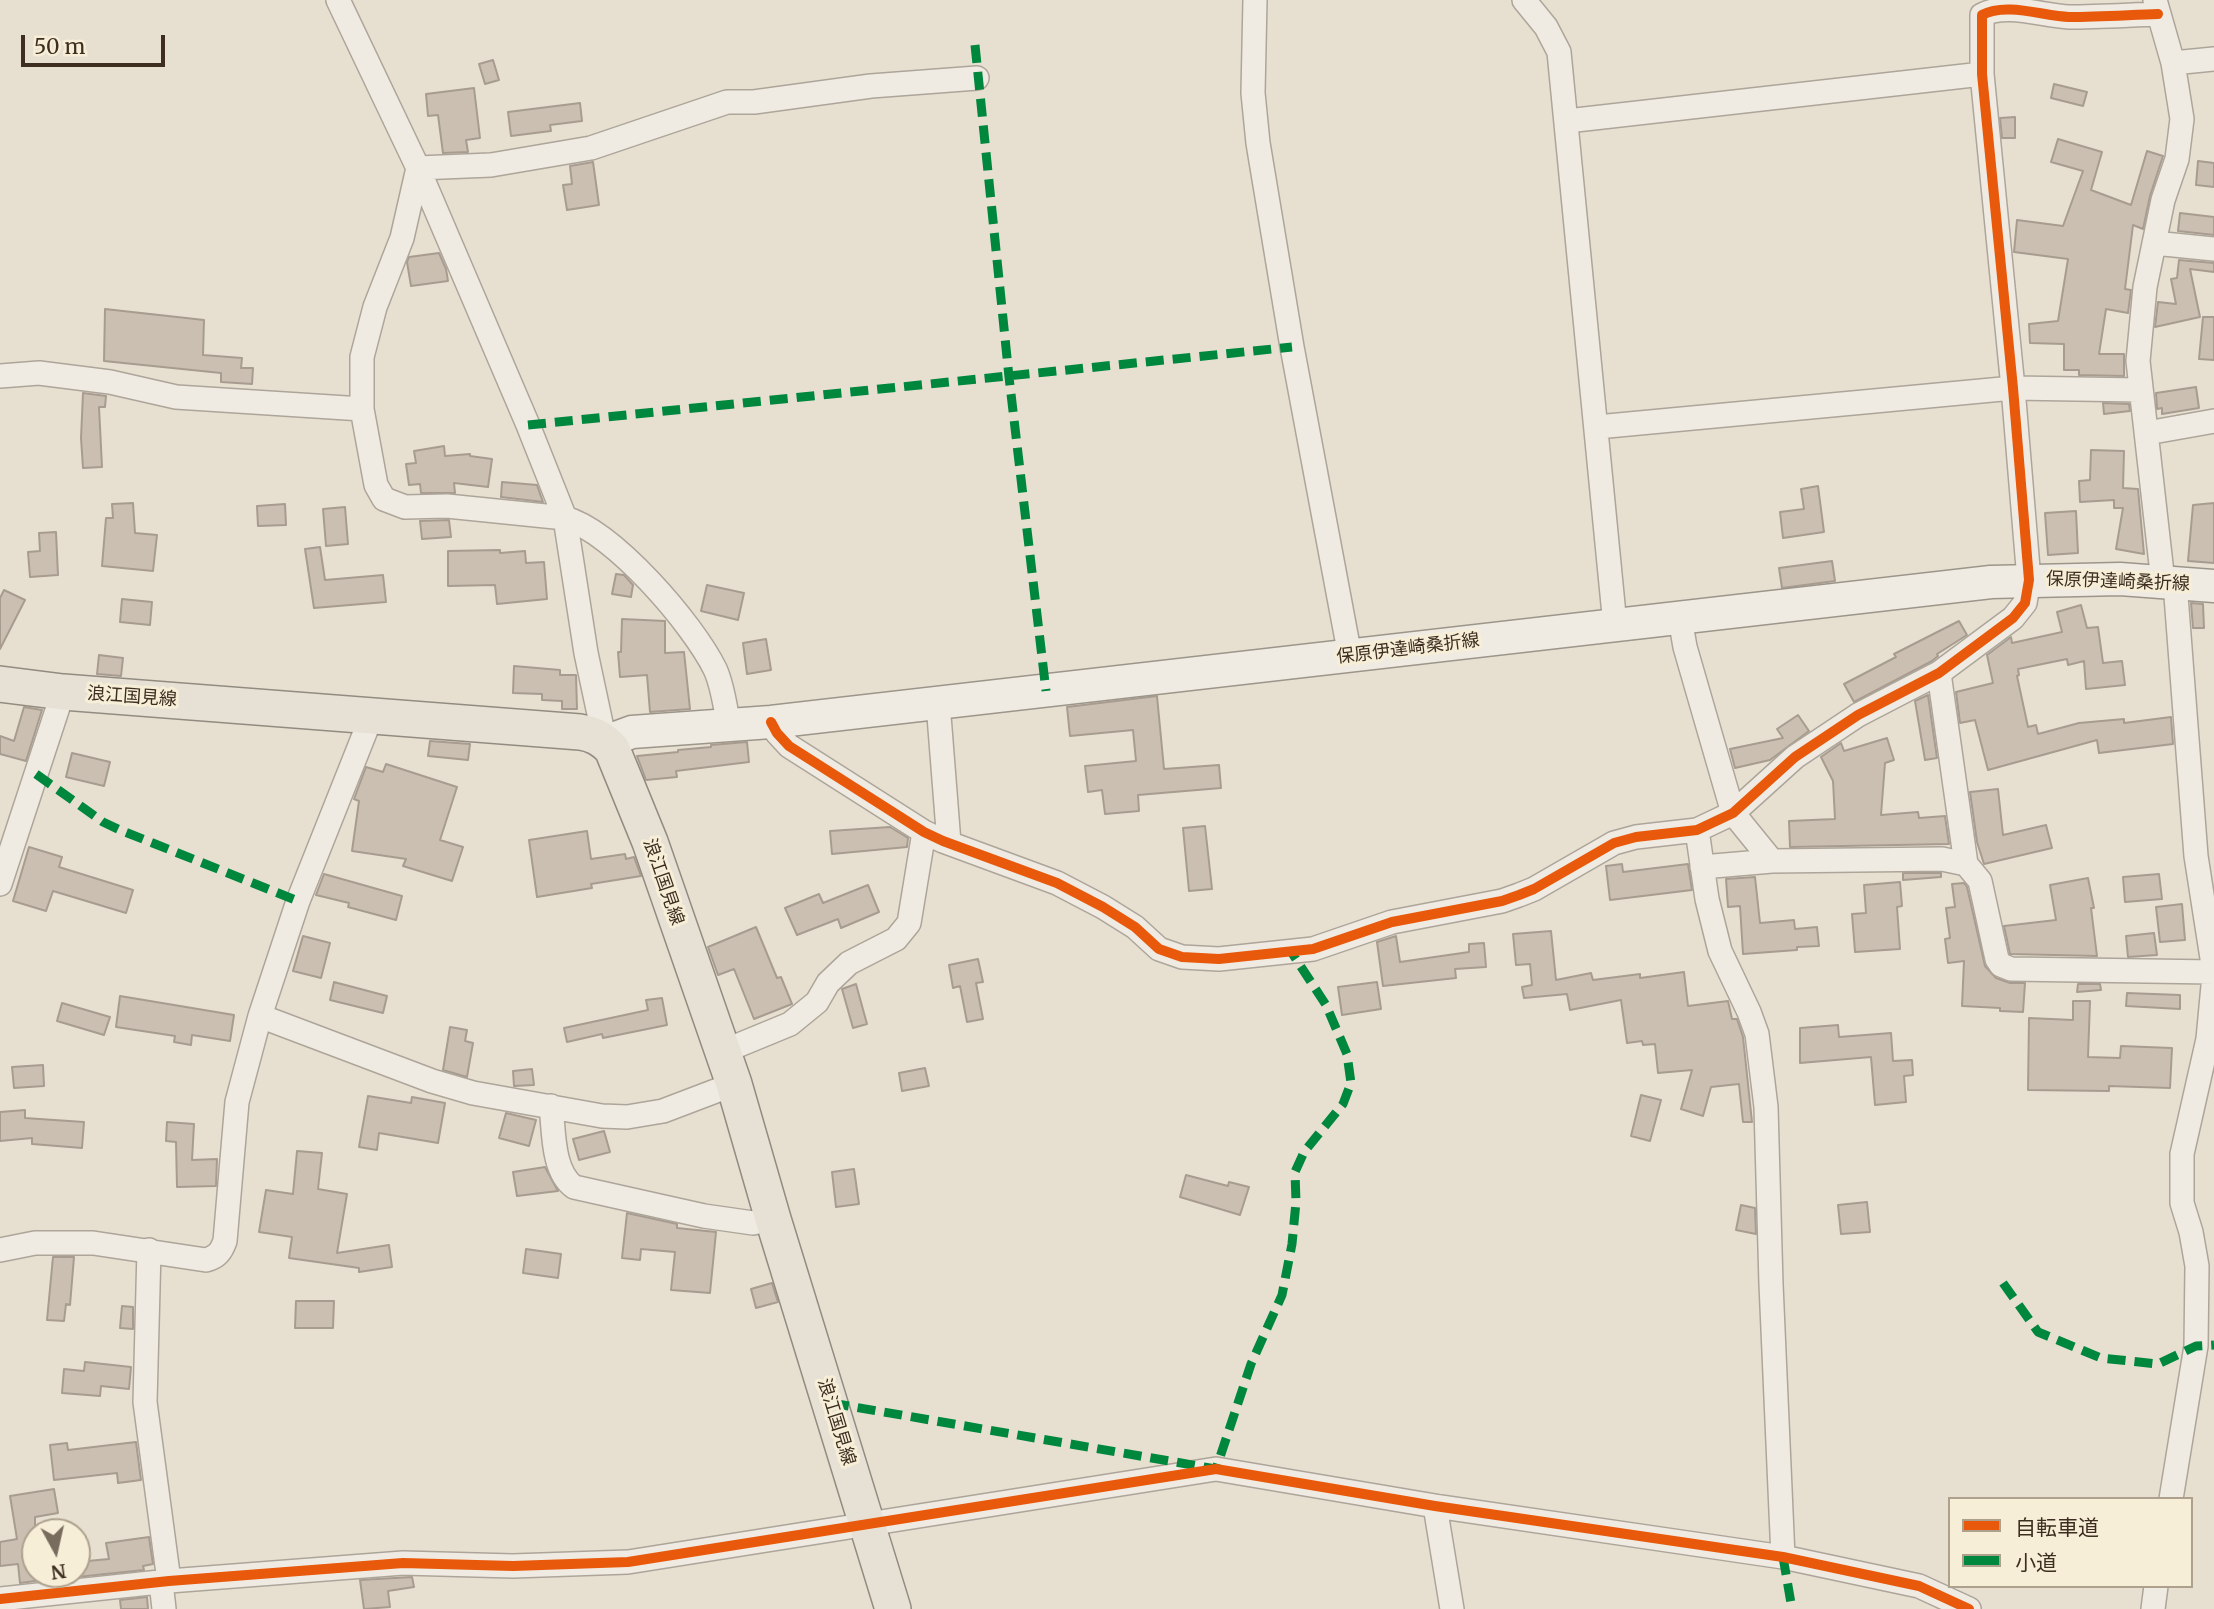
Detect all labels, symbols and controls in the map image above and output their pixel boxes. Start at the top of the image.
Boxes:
scale bar [24,21,168,65]
text: 50 m [34,33,85,60]
street label: 保原伊達崎桑折線 [2046,569,2190,595]
street label: 保原伊達崎桑折線 [1335,630,1481,668]
street label: 浪江国見線 [86,683,178,711]
street label: 浪江国見線 [638,836,688,928]
street label: 浪江国見線 [813,1376,859,1468]
legend [1948,1497,2193,1588]
text: 自転車道 [2015,1514,2099,1541]
north arrow [21,1518,91,1588]
text: 小道 [2015,1549,2057,1576]
text: N [50,1559,68,1585]

